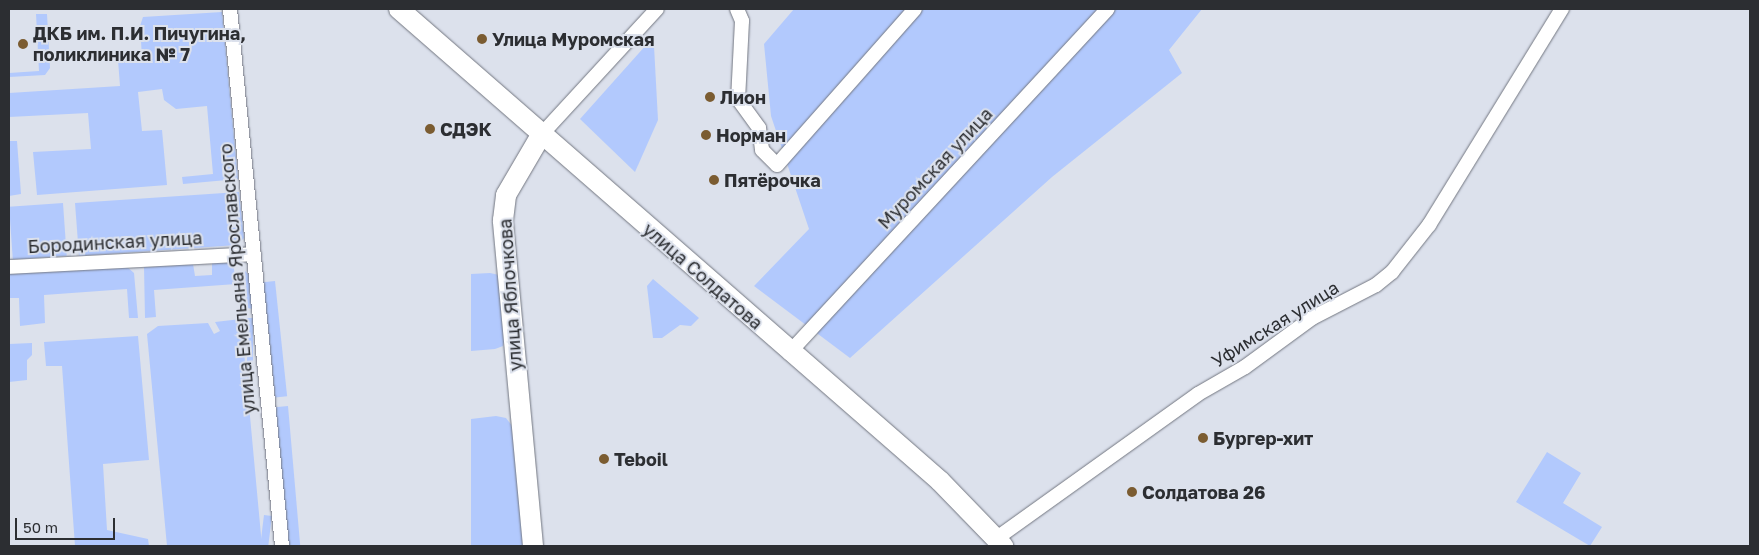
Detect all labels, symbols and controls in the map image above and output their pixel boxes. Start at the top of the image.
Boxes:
place label: ДКБ им. П.И. Пичугина, поликлиника № 7 [33,23,246,66]
place label: Улица Муромская [492,28,654,50]
marker: Улица Муромская [476,33,488,45]
marker: ДКБ им. П.И. Пичугина, поликлиника № 7 [17,38,29,50]
place label: Лион [720,86,766,108]
marker: Лион [704,91,716,103]
street label: Муромская улица [873,103,997,233]
place label: СДЭК [440,118,492,140]
marker: СДЭК [424,123,436,135]
place label: Норман [716,124,786,146]
marker: Норман [700,129,712,141]
street label: улица Емельяна Ярославского [214,143,260,415]
place label: Пятёрочка [724,169,821,191]
marker: Пятёрочка [708,174,720,186]
street label: улица Яблочкова [494,218,526,372]
street label: улица Солдатова [639,218,767,334]
street label: Бородинская улица [27,227,203,257]
street label: Уфимская улица [1207,276,1343,372]
place label: Бургер-хит [1213,427,1313,449]
marker: Бургер-хит [1197,432,1209,444]
place label: Teboil [614,448,668,470]
marker: Teboil [598,453,610,465]
place label: Солдатова 26 [1142,481,1265,503]
marker: Солдатова 26 [1126,486,1138,498]
scale bar [18,508,118,540]
text: 50 m [23,518,58,536]

